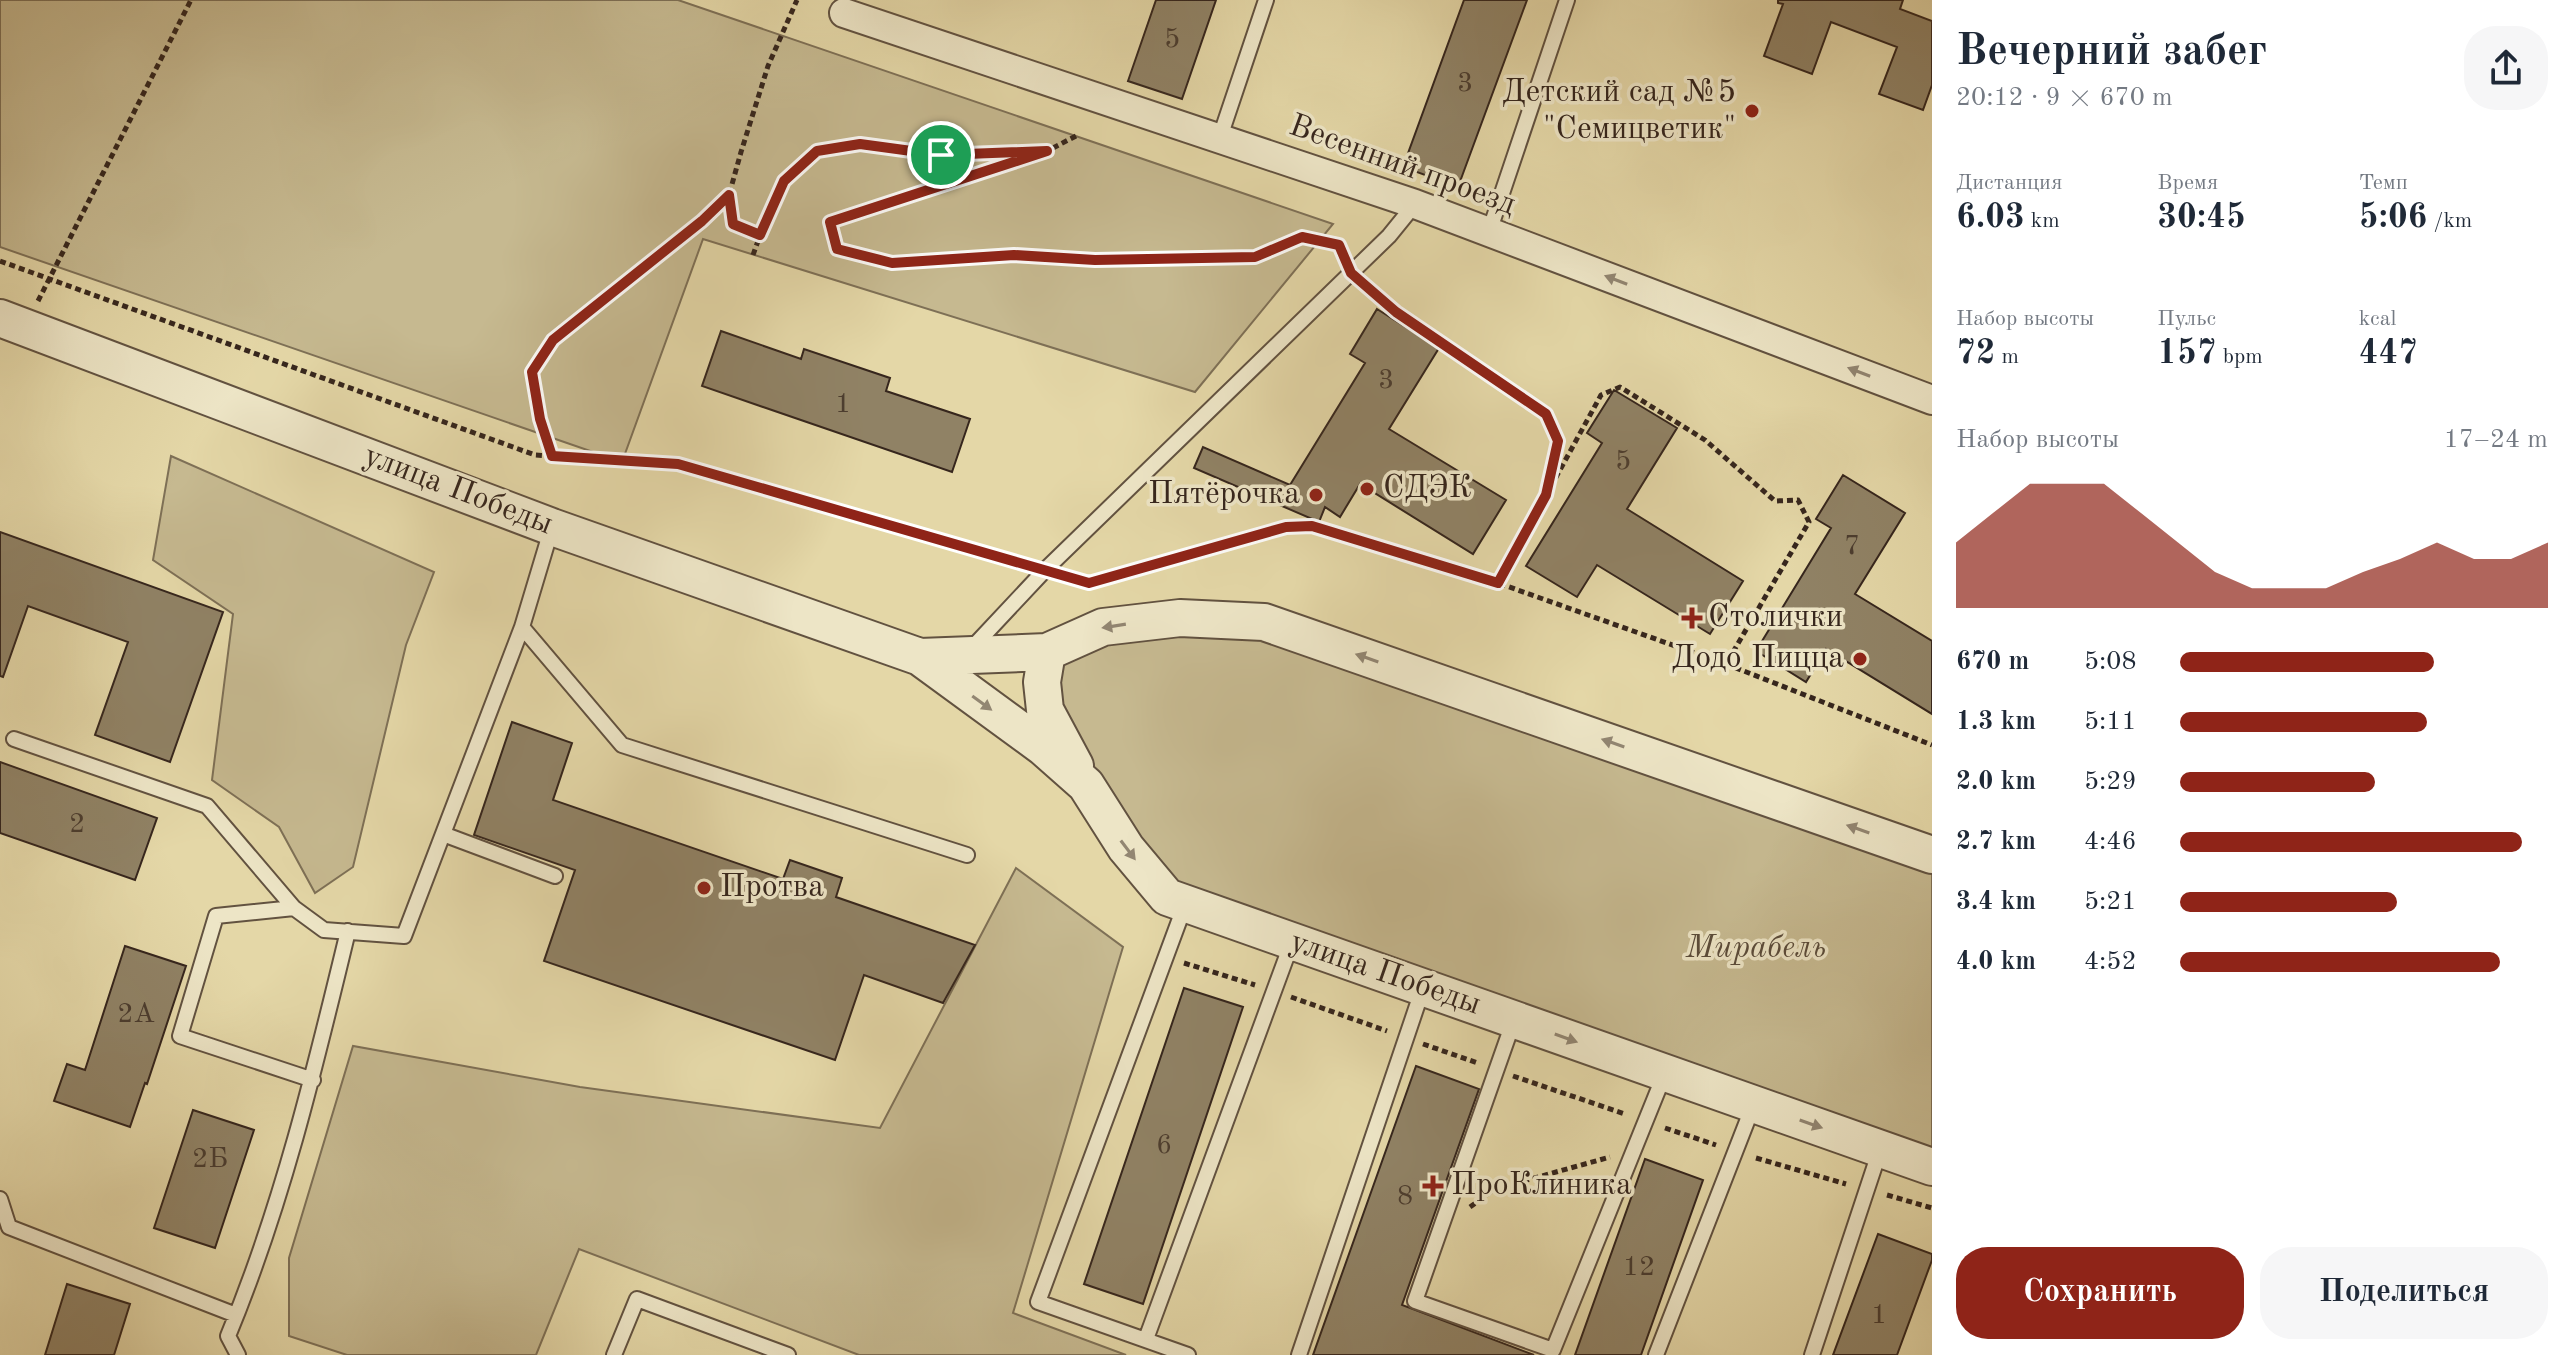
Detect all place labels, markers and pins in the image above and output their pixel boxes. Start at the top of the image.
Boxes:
place label: Детский сад №5 "Семицветик" [1502,77,1736,146]
marker: Детский сад №5 "Семицветик" [1743,102,1761,120]
pin [907,121,975,189]
place label: СДЭК [1383,473,1472,505]
place label: Пятёрочка [1148,479,1300,511]
marker: СДЭК [1358,480,1376,498]
marker: Пятёрочка [1307,486,1325,504]
place label: Столички [1708,602,1843,634]
marker: Столички [1683,609,1701,627]
place label: Додо Пицца [1672,643,1844,675]
marker: Додо Пицца [1851,650,1869,668]
place label: Протва [720,872,824,904]
marker: Протва [695,879,713,897]
place label: ПроКлиника [1451,1170,1632,1202]
marker: ПроКлиника [1422,1175,1444,1197]

